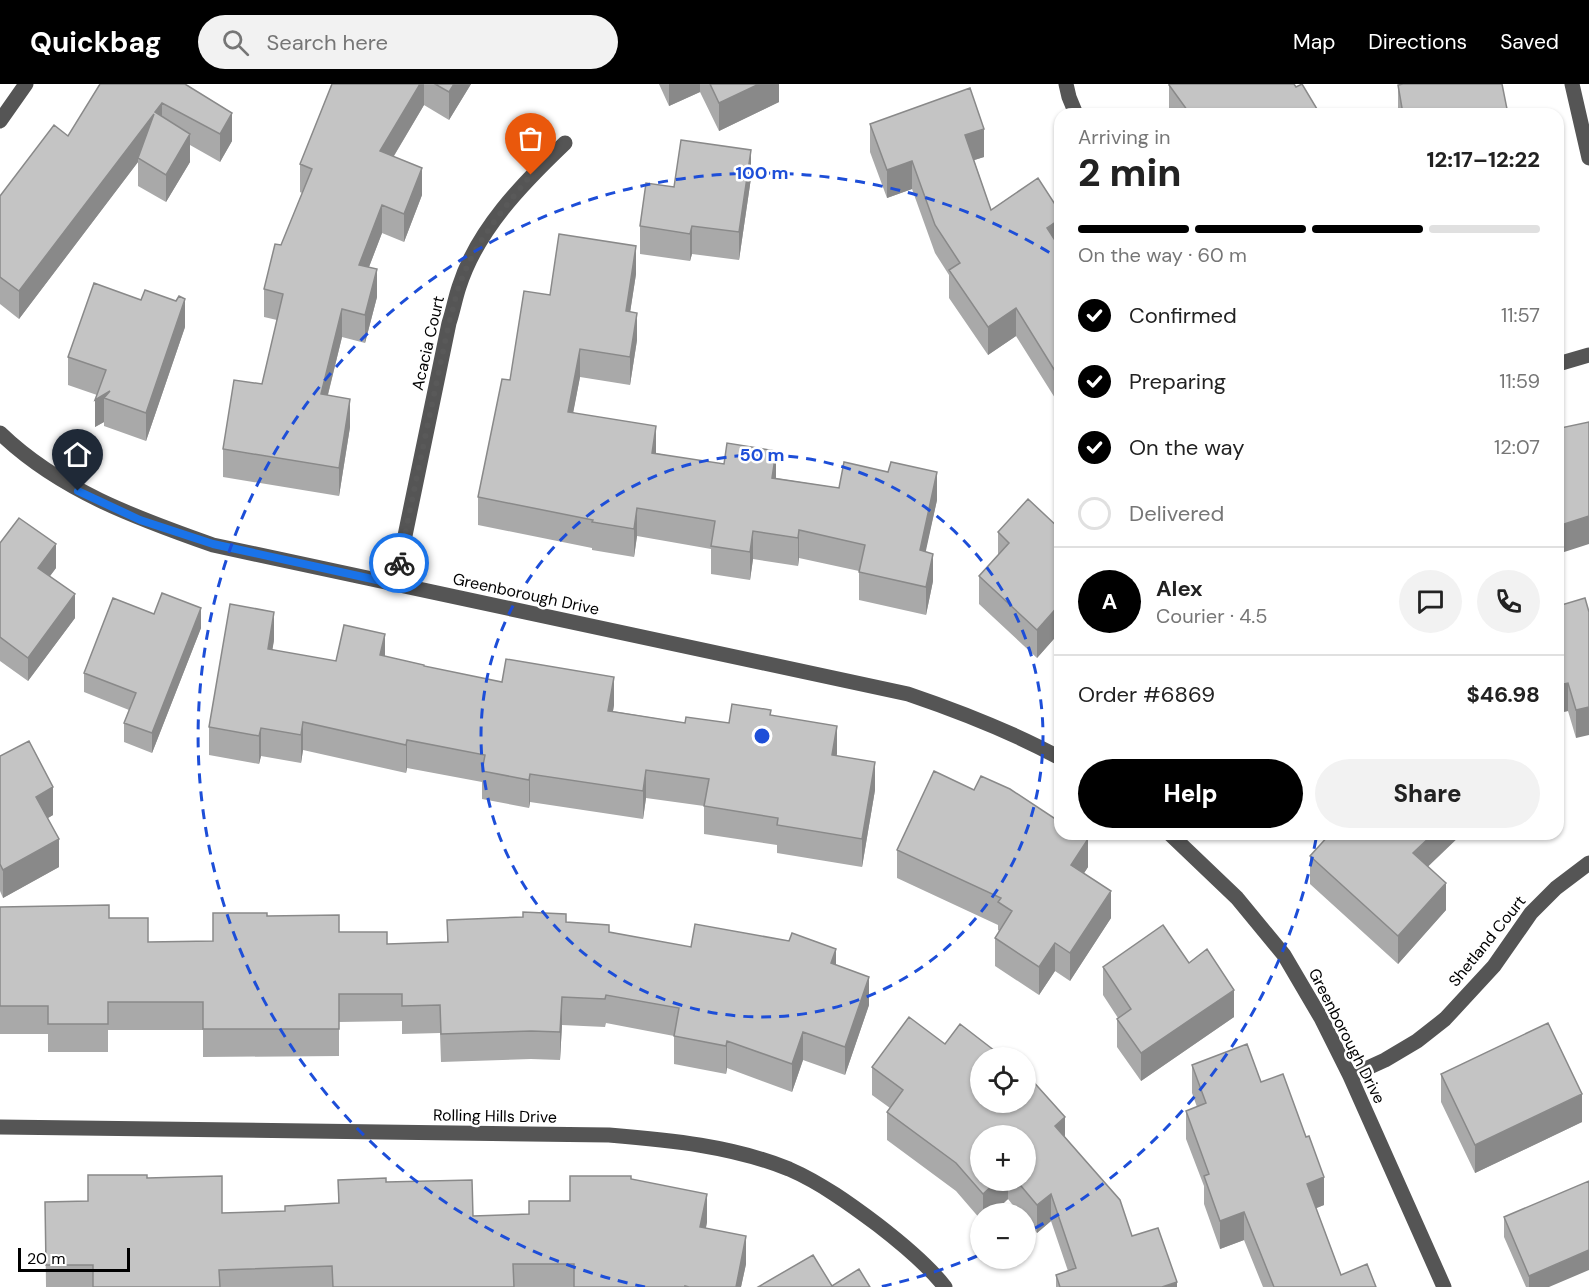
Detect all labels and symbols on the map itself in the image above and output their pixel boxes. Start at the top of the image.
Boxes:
pin [505,113,556,175]
text: 100 m [735,161,789,185]
street label: Acacia Court [407,294,449,392]
pin [52,429,103,491]
text: 50 m [739,443,785,467]
courier [369,533,429,593]
street label: Greenborough Drive [451,568,601,620]
centre of rings [752,726,772,746]
street label: Shetland Court [1444,891,1530,991]
street label: Greenborough Drive [1304,965,1390,1107]
street label: Rolling Hills Drive [433,1104,557,1128]
scale bar [18,1245,130,1272]

